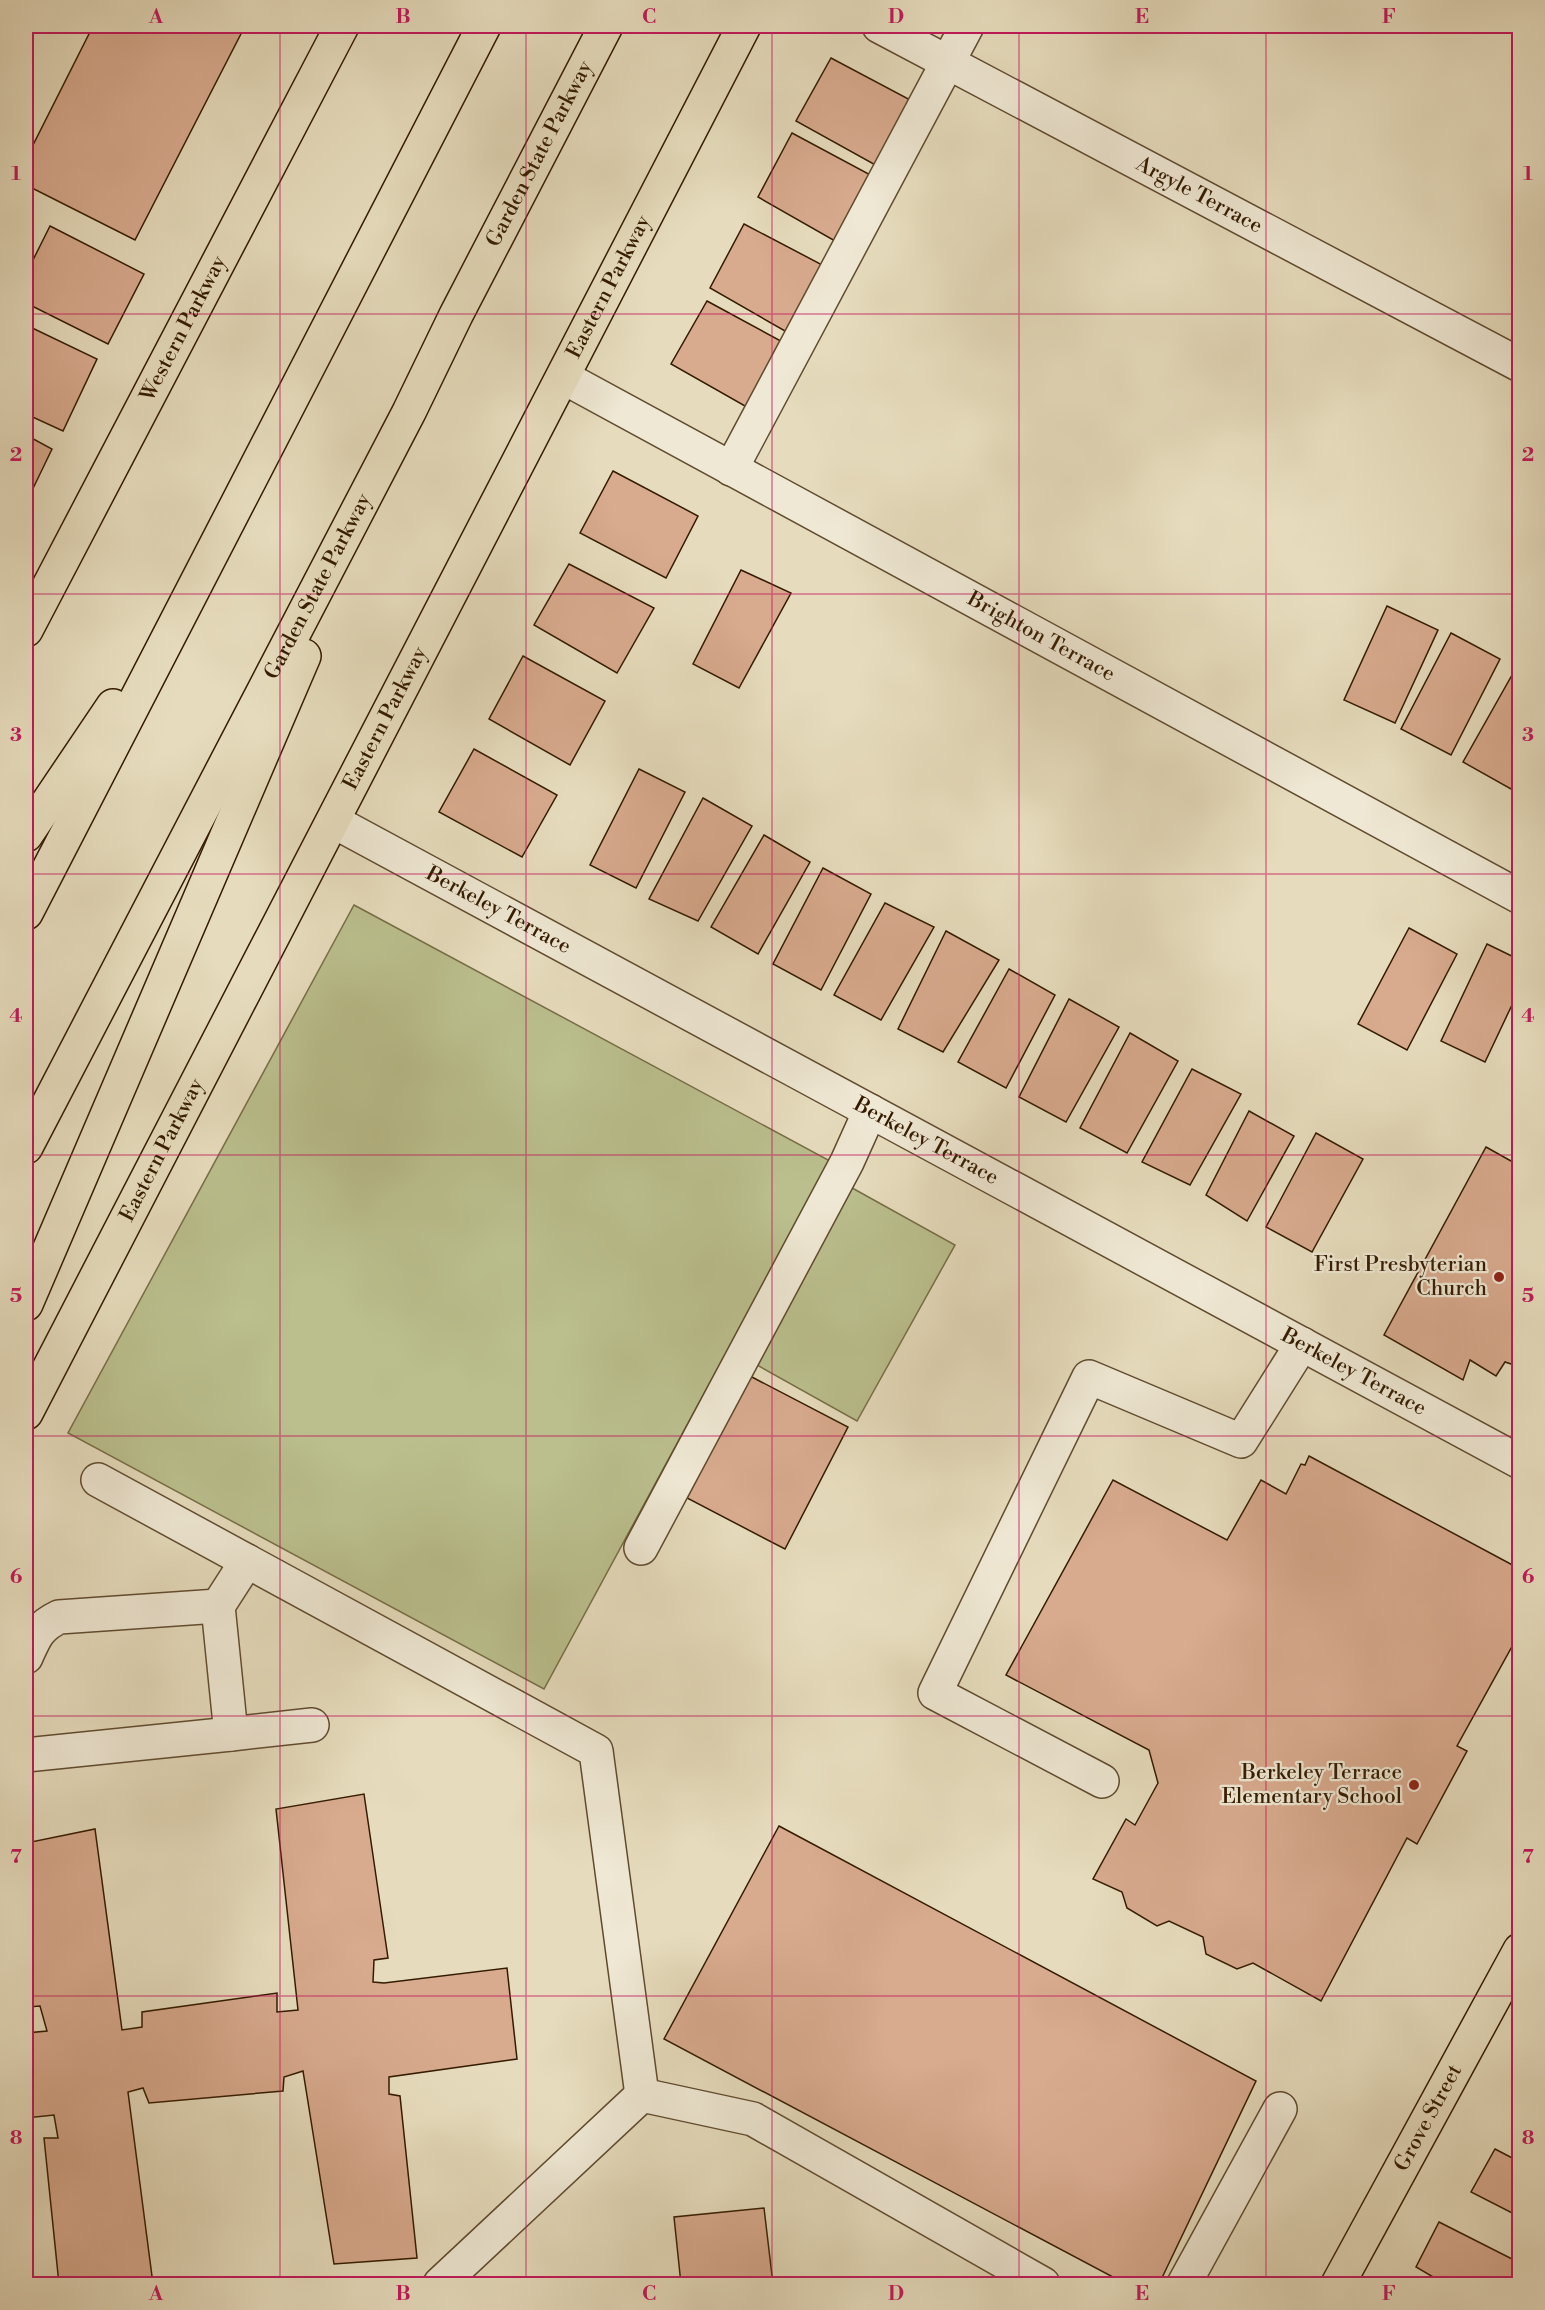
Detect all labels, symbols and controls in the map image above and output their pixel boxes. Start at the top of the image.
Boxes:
text: A [148,5,164,30]
text: B [395,5,411,30]
text: C [642,5,656,30]
text: D [888,5,904,30]
text: E [1135,5,1149,30]
text: F [1382,5,1396,30]
street label: Garden State Parkway [481,56,599,251]
street label: Argyle Terrace [1130,151,1267,239]
text: 1 [11,162,21,187]
text: 1 [1523,162,1533,187]
street label: Eastern Parkway [561,210,657,363]
street label: Western Parkway [134,251,233,407]
text: 2 [10,443,22,468]
text: 2 [1522,443,1534,468]
street label: Garden State Parkway [259,488,378,684]
street label: Brighton Terrace [962,586,1119,687]
street label: Eastern Parkway [338,642,434,795]
text: 3 [10,723,22,748]
text: 3 [1522,723,1534,748]
street label: Berkeley Terrace [421,860,575,960]
text: 4 [9,1004,23,1029]
text: 4 [1521,1004,1535,1029]
street label: Eastern Parkway [114,1073,210,1226]
street label: Berkeley Terrace [848,1091,1003,1191]
place label: First Presbyterian Church [1314,1252,1487,1302]
marker: First Presbyterian Church [1492,1270,1506,1284]
text: 5 [10,1284,22,1309]
text: 5 [1522,1284,1534,1309]
street label: Berkeley Terrace [1276,1322,1431,1422]
text: 6 [10,1565,23,1590]
text: 6 [1522,1565,1535,1590]
place label: Berkeley Terrace Elementary School [1222,1760,1402,1810]
marker: Berkeley Terrace Elementary School [1407,1778,1421,1792]
text: 7 [10,1845,22,1870]
text: 7 [1522,1845,1534,1870]
street label: Grove Street [1389,2060,1468,2176]
text: 8 [10,2126,23,2151]
text: 8 [1522,2126,1535,2151]
text: A [148,2282,164,2307]
text: B [395,2282,411,2307]
text: C [642,2282,656,2307]
text: D [888,2282,904,2307]
text: E [1135,2282,1149,2307]
text: F [1382,2282,1396,2307]

